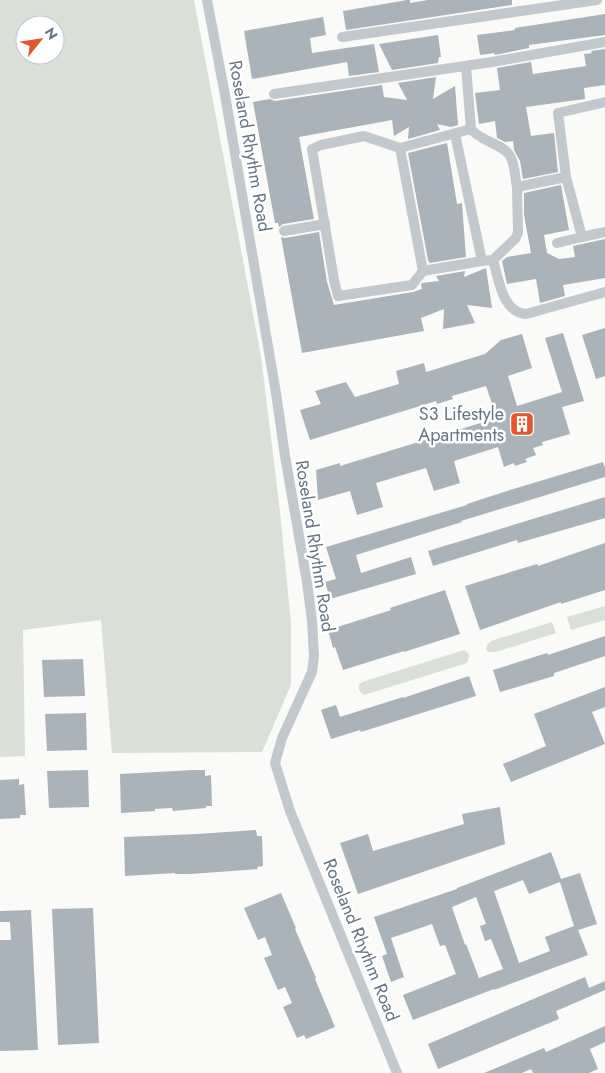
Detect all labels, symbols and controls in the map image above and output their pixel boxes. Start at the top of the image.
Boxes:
north arrow [15,15,65,65]
text: N [40,24,63,43]
street label: Roseland Rhythm Road [222,58,278,234]
place label: S3 Lifestyle Apartments [418,401,504,448]
building icon: S3 Lifestyle Apartments [509,411,535,437]
street label: Roseland Rhythm Road [289,458,341,634]
street label: Roseland Rhythm Road [316,855,406,1025]

